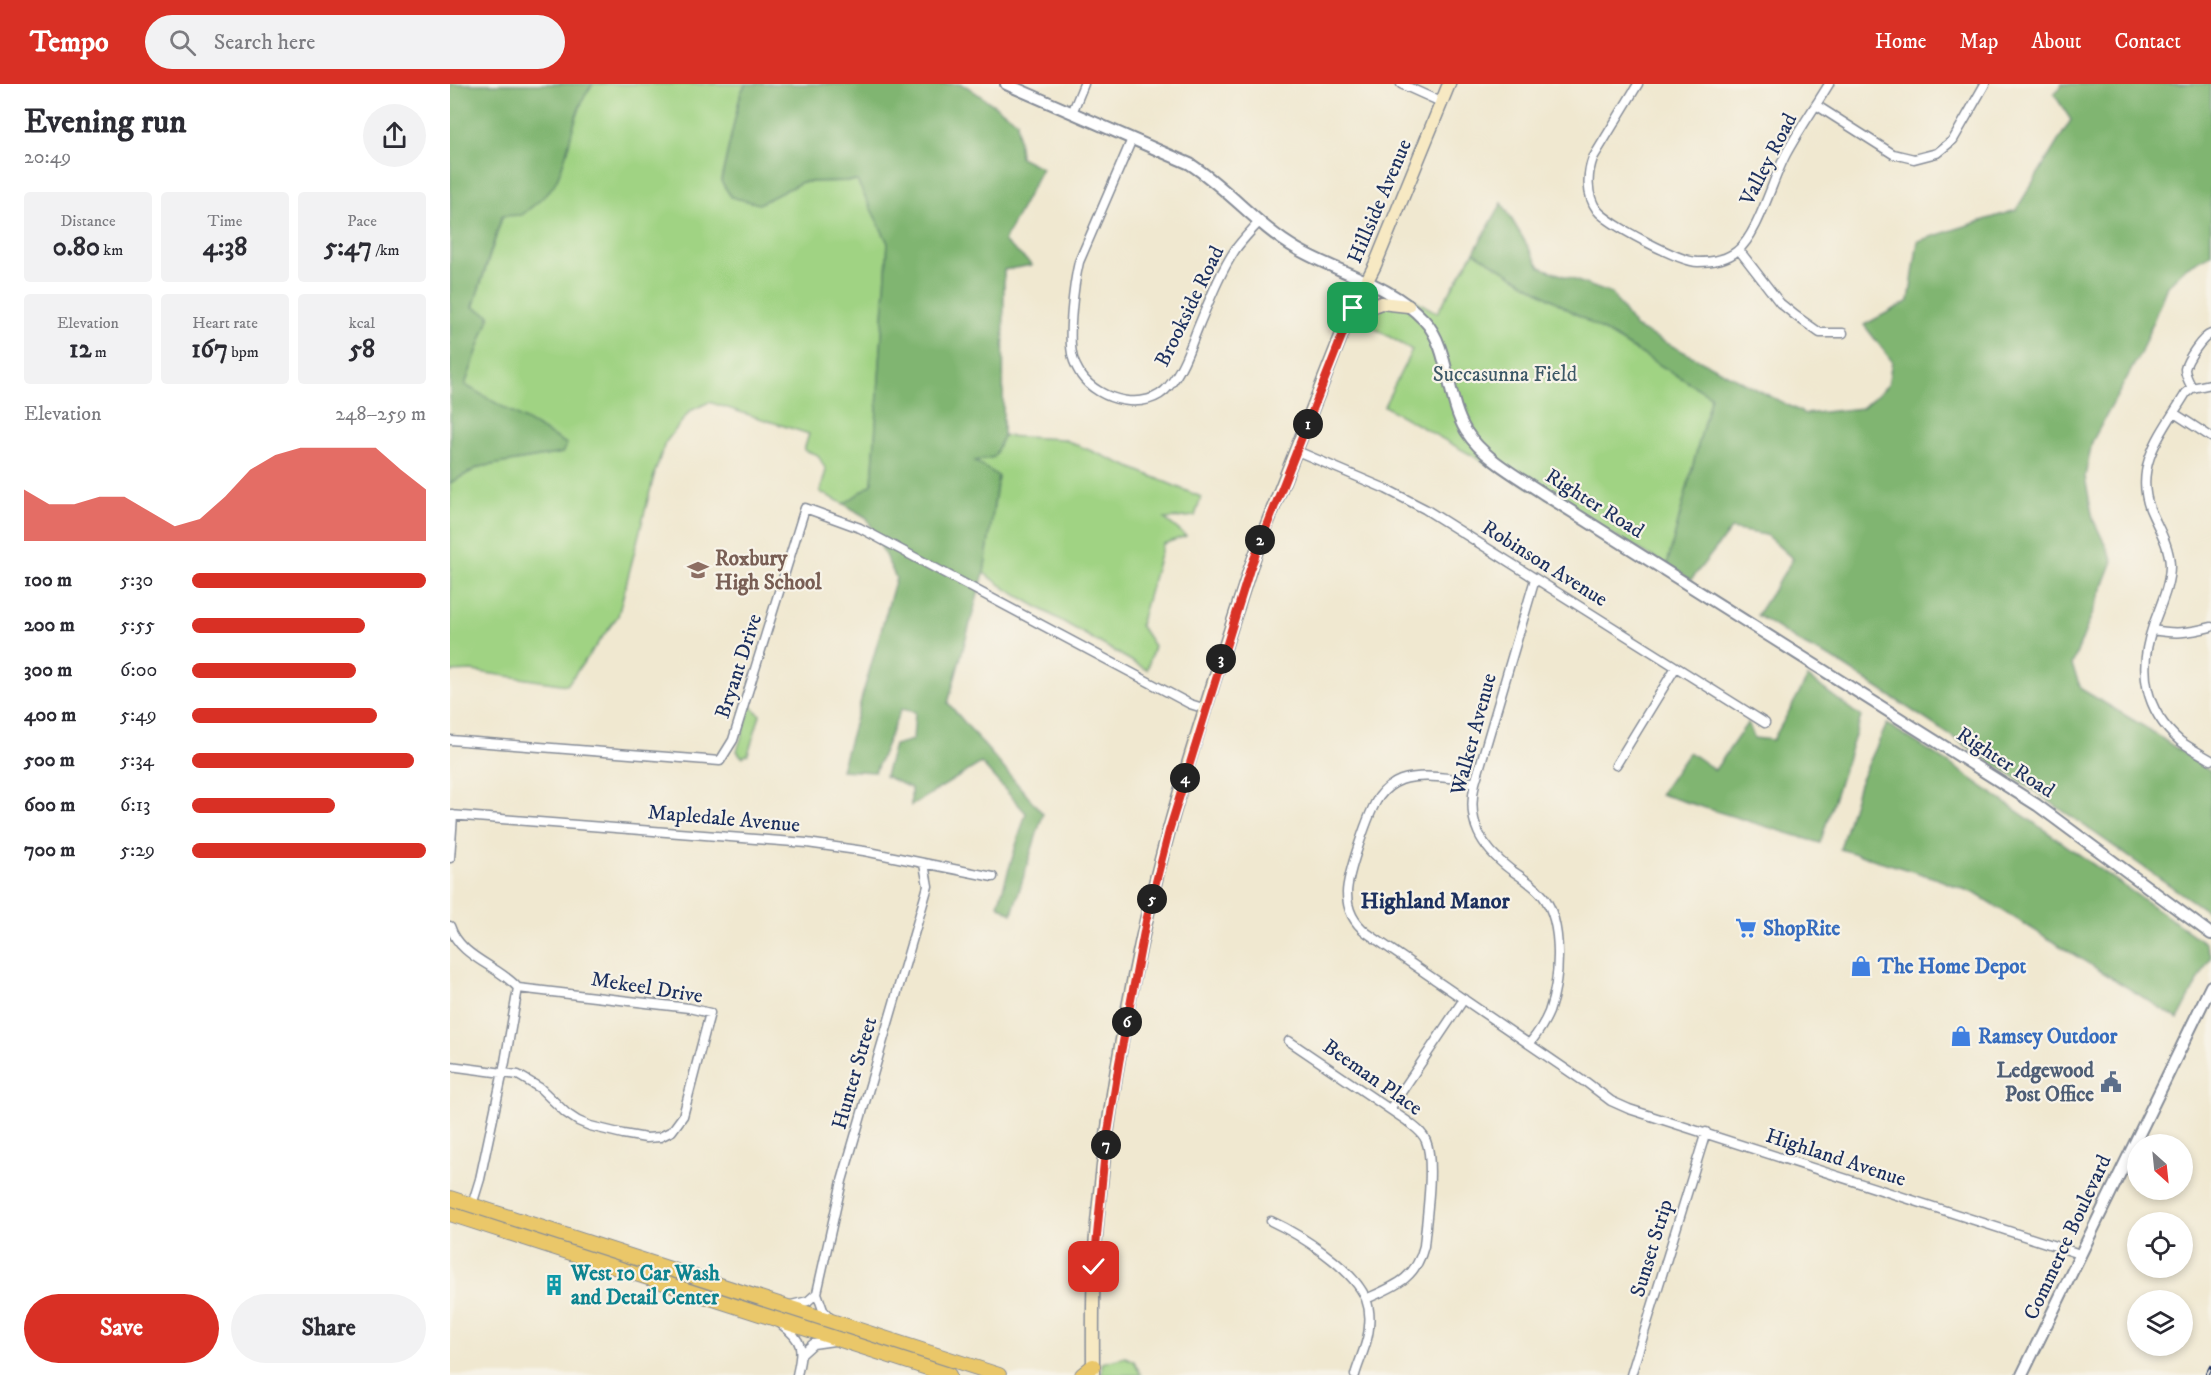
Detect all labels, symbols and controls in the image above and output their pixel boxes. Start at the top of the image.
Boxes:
search box [145,15,565,69]
text: Tempo [30,25,109,60]
icon: search [166,26,199,59]
text: Search here [214,29,315,56]
text: Home [1875,29,1927,55]
text: Map [1960,29,1998,55]
text: About [2031,29,2082,55]
text: Contact [2115,29,2181,55]
text: Evening run [24,102,186,143]
button: share [363,104,426,167]
street label: Valley Road [1734,108,1803,211]
street label: Hillside Avenue [1342,135,1418,267]
text: 20:49 [24,145,71,170]
text: Distance [60,211,116,231]
text: Time [208,211,242,231]
text: Pace [347,211,377,231]
text: 0.80 [53,231,100,264]
text: 4:38 [203,231,247,264]
text: 5:47 [324,231,372,264]
text: km [100,240,123,260]
text: /km [372,240,400,260]
street label: Brookside Road [1149,241,1231,371]
pin [1327,282,1378,333]
icon: arrive [1336,291,1369,324]
text: Elevation [57,313,119,333]
text: Heart rate [192,313,258,333]
text: kcal [349,313,375,333]
text: 12 [69,333,91,366]
text: 167 [191,333,228,366]
text: 58 [349,333,375,366]
text: m [91,342,107,362]
text: bpm [228,342,259,362]
park label: Succasunna Field [1433,362,1578,388]
text: Elevation [24,402,101,427]
text: 248–259 m [335,402,426,427]
pin: 1 [1293,409,1323,439]
text: 1 [1305,414,1311,434]
street label: Righter Road [1540,463,1649,545]
street label: Robinson Avenue [1477,515,1612,613]
pin: 2 [1245,525,1275,555]
text: 2 [1256,530,1264,550]
place label: Roxbury High School [715,546,822,596]
school or university icon: Roxbury High School [686,558,710,582]
text: 100 m [24,568,72,593]
text: 5:30 [120,568,153,593]
street label: Bryant Drive [710,610,768,722]
text: 200 m [24,613,75,638]
text: 5:55 [120,613,155,638]
pin: 3 [1206,644,1236,674]
text: 3 [1218,649,1224,669]
text: 300 m [24,658,72,683]
text: 6:00 [120,658,157,683]
street label: Walker Avenue [1445,670,1503,799]
text: 400 m [24,703,76,728]
text: 5:49 [120,703,157,728]
street label: Righter Road [1952,722,2060,804]
text: 500 m [24,748,75,773]
text: 5:34 [120,748,154,773]
pin: 4 [1170,763,1200,793]
text: 4 [1180,768,1190,788]
text: 600 m [24,793,75,818]
text: 6:13 [120,793,150,818]
street label: Mapledale Avenue [647,799,801,839]
text: 700 m [24,838,75,863]
text: 5:29 [120,838,155,863]
pin: 5 [1137,884,1167,914]
district label: Highland Manor [1360,888,1510,915]
text: 5 [1148,889,1156,909]
supermarket icon: ShopRite [1734,916,1758,940]
place label: ShopRite [1763,916,1840,942]
shop icon: The Home Depot [1849,954,1873,978]
place label: The Home Depot [1877,954,2027,980]
street label: Mekeel Drive [589,966,705,1010]
pin: 6 [1112,1007,1142,1037]
text: 6 [1123,1012,1131,1032]
street label: Hunter Street [827,1014,883,1132]
shop icon: Ramsey Outdoor [1949,1024,1973,1048]
place label: Ramsey Outdoor [1978,1024,2118,1050]
street label: Beeman Place [1317,1034,1428,1122]
place label: Ledgewood Post Office [1996,1058,2095,1108]
public building icon: Ledgewood Post Office [2099,1070,2123,1094]
street label: Highland Avenue [1762,1123,1909,1193]
pin: 7 [1091,1130,1121,1160]
north arrow [2127,1134,2193,1200]
map controls [2127,1134,2193,1356]
text: 7 [1102,1135,1110,1155]
street label: Commerce Boulevard [2018,1150,2118,1324]
street label: Sunset Strip [1625,1196,1679,1300]
button: locate [2127,1212,2193,1278]
pin [1068,1241,1119,1292]
icon: check [1077,1250,1110,1283]
place label: West 10 Car Wash and Detail Center [570,1261,721,1311]
building icon: West 10 Car Wash and Detail Center [542,1273,566,1297]
button: layers [2127,1290,2193,1356]
button: Save [24,1294,219,1363]
button: Share [231,1294,426,1363]

